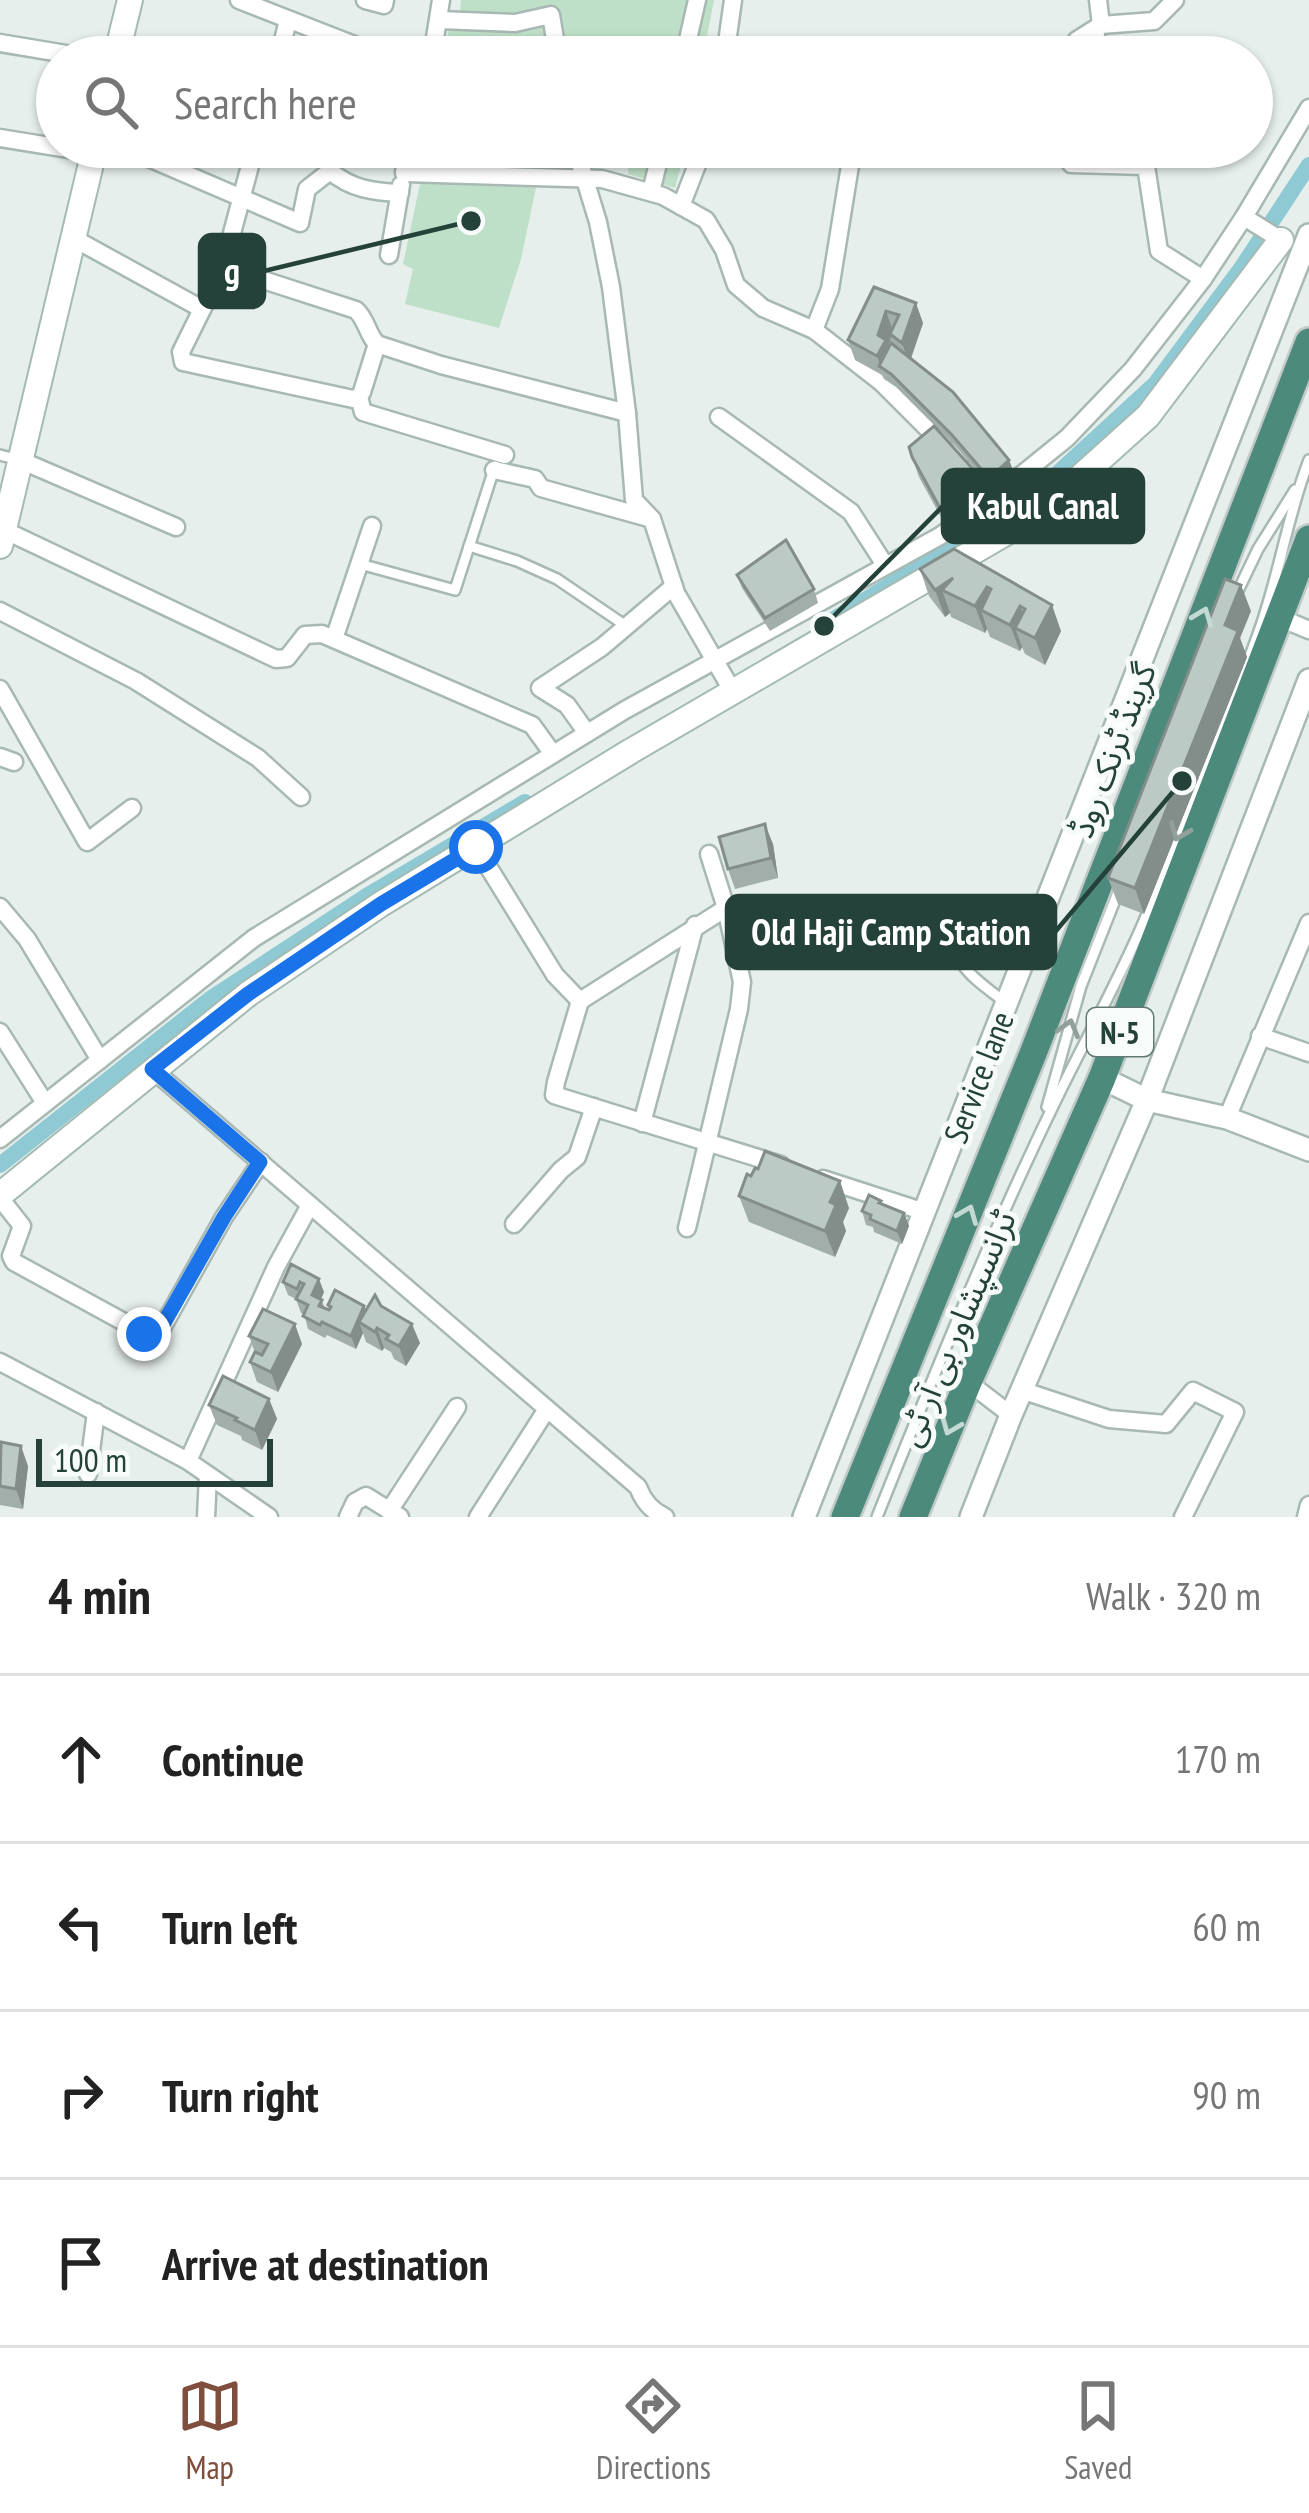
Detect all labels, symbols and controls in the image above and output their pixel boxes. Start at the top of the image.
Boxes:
search box [36,36,1273,168]
icon: search [78,69,144,135]
text: Search here [174,73,357,131]
callout: g [200,235,264,307]
text: g [224,247,240,294]
callout: Kabul Canal [943,470,1143,542]
text: Kabul Canal [967,482,1119,529]
one-way arrow [1188,607,1213,628]
street label: گرینڈ ٹرنک روڈ [1059,656,1165,844]
route start [449,820,503,874]
one-way arrow [1169,820,1193,841]
callout: Old Haji Camp Station [727,896,1055,968]
text: Old Haji Camp Station [751,908,1031,955]
street label: Service lane [933,1005,1023,1149]
road number: N-5 [1087,1008,1153,1056]
one-way arrow [1055,1019,1080,1039]
street label: ٹرانسپشاور بی آر ٹی [887,1203,1026,1453]
one-way arrow [954,1204,978,1225]
route end [117,1307,171,1361]
one-way arrow [940,1414,964,1435]
scale bar [36,1433,273,1486]
text: 100 m [54,1438,127,1481]
text: 4 min [48,1562,151,1628]
text: Walk · 320 m [1086,1570,1261,1621]
icon: ahead [48,1726,114,1792]
text: Continue [162,1730,304,1788]
text: 170 m [1175,1733,1261,1784]
icon: left [48,1894,114,1960]
text: Turn left [162,1898,297,1956]
text: 60 m [1192,1901,1261,1952]
icon: right [48,2062,114,2128]
text: Turn right [162,2066,319,2124]
text: 90 m [1192,2069,1261,2120]
icon: arrive [48,2230,114,2296]
text: Arrive at destination [162,2234,489,2292]
tab: Map [177,2373,243,2488]
tab: Directions [596,2373,711,2488]
tab: Saved [1064,2373,1132,2488]

